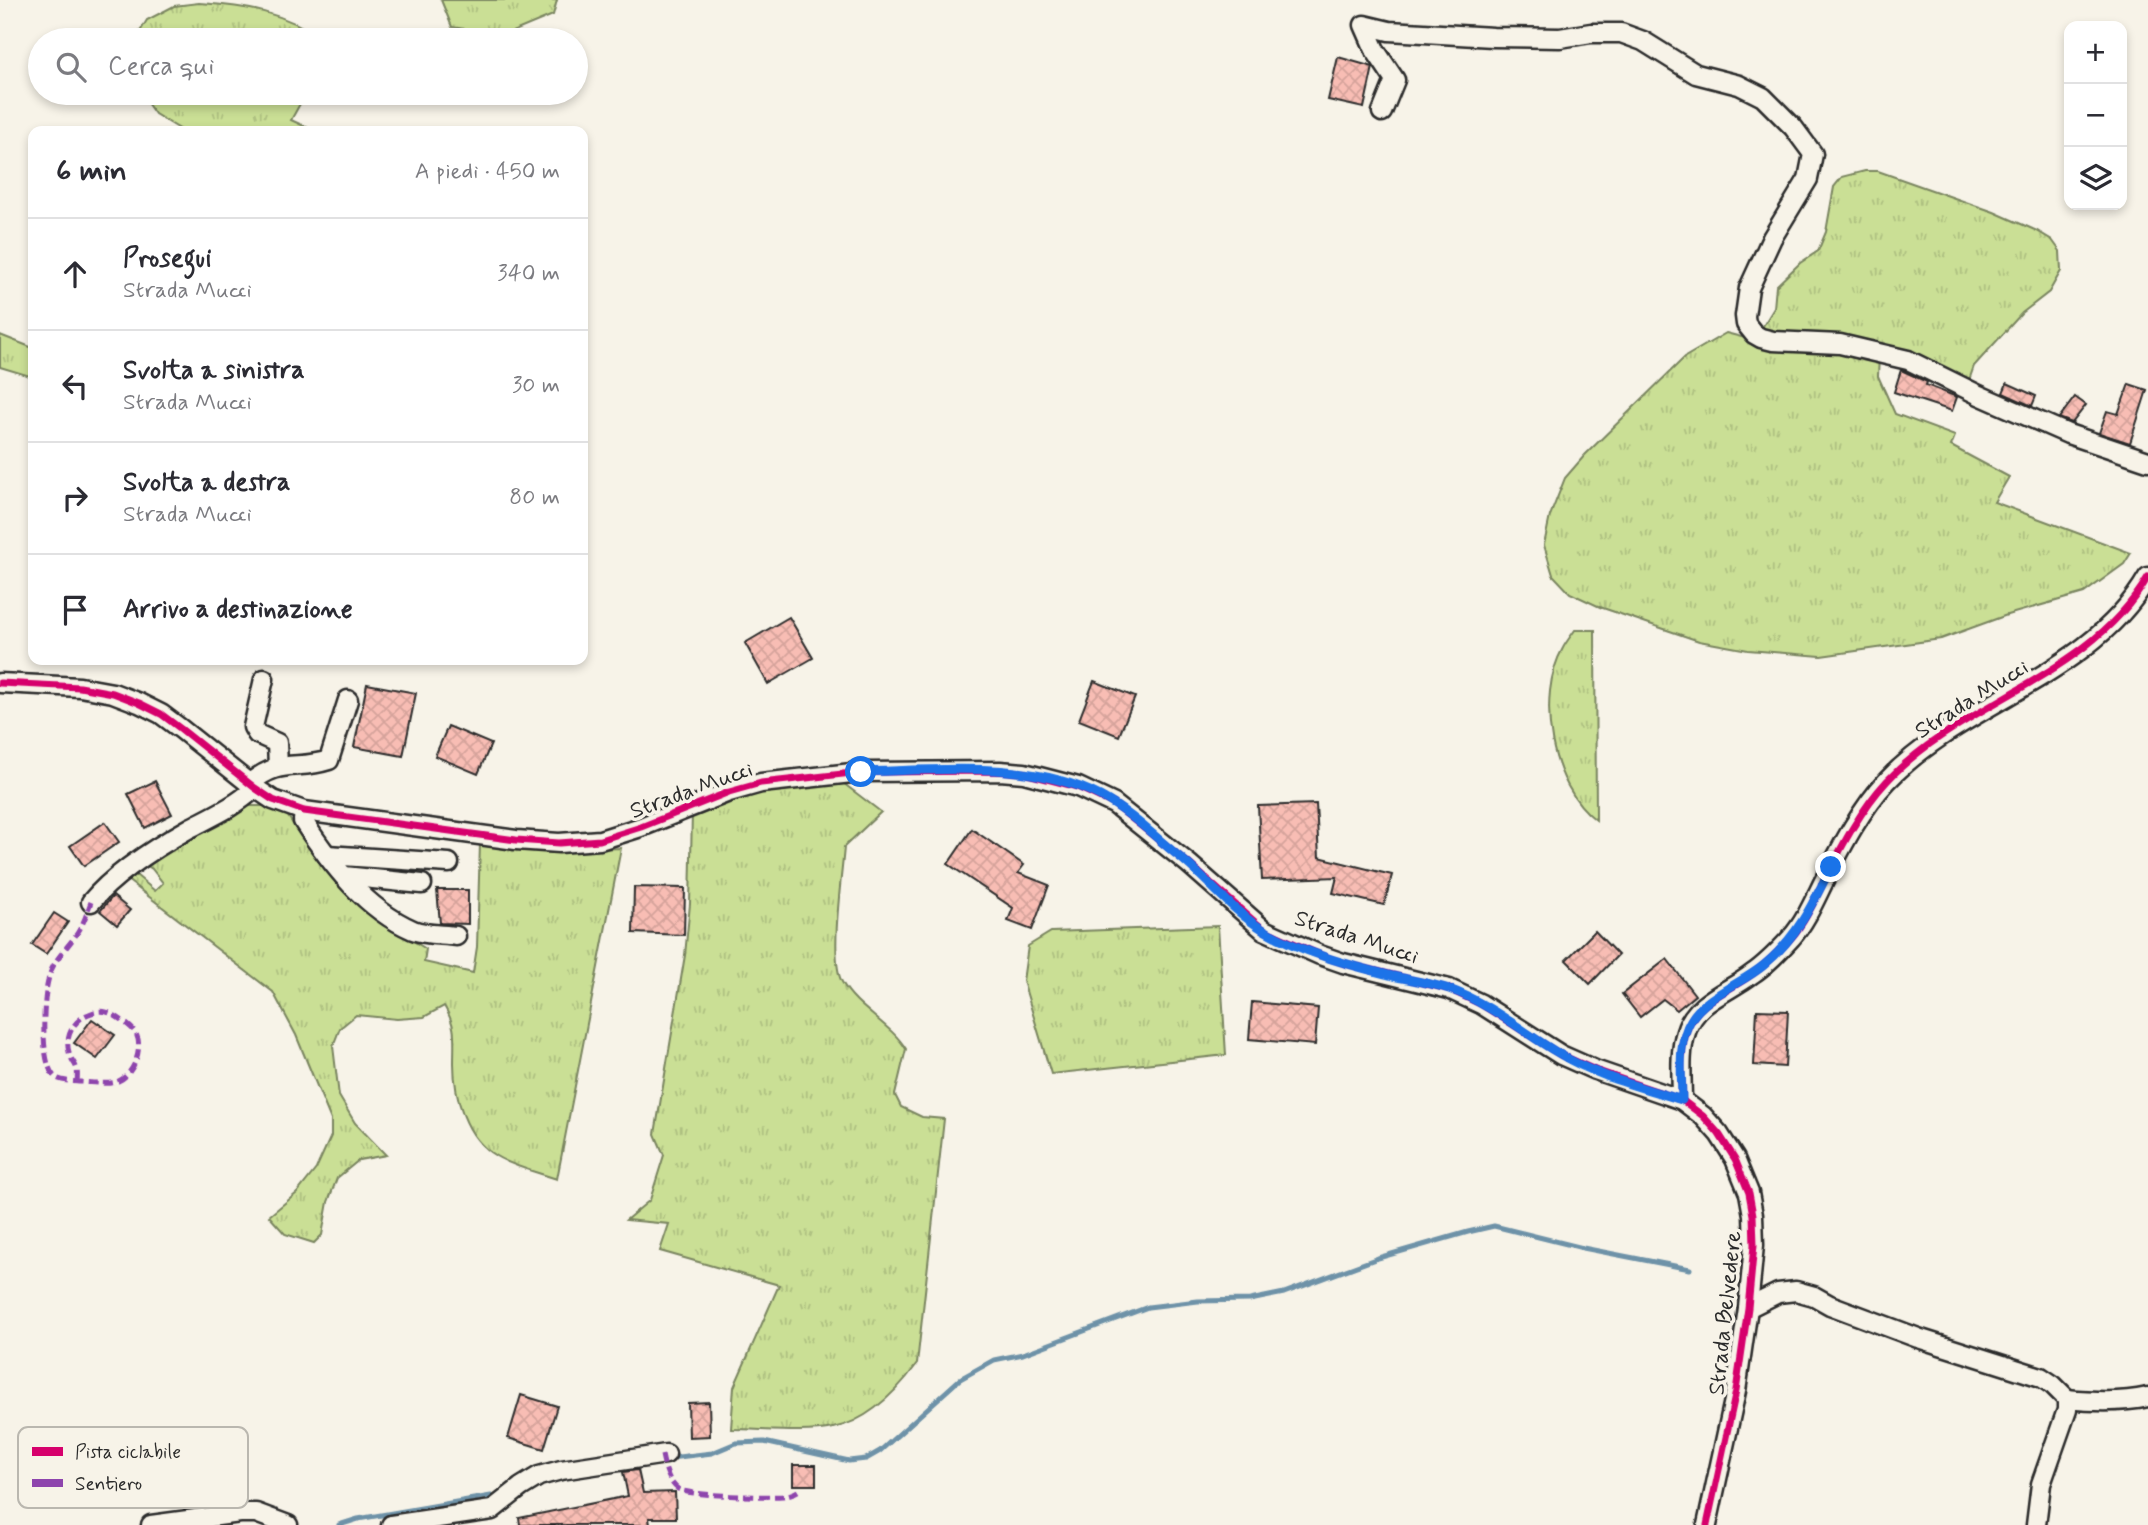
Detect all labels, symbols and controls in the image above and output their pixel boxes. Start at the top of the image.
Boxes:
map controls [2064,21,2127,210]
button: + [2064,21,2127,84]
search box [28,28,588,105]
icon: search [52,48,90,86]
text: Cerca qui [108,50,214,84]
button: − [2064,84,2127,147]
button: layers [2064,147,2127,210]
text: 6 min [56,152,127,191]
text: A piedi · 450 m [415,157,560,187]
text: Prosegui [123,242,212,276]
icon: ahead [56,255,94,293]
text: 340 m [497,259,560,289]
text: Strada Mucci [123,276,252,306]
text: Svolta a sinistra [123,354,305,388]
icon: left [56,367,94,405]
text: 30 m [512,371,560,401]
text: Strada Mucci [123,388,252,418]
text: Svolta a destra [123,466,290,500]
icon: right [56,479,94,517]
text: 80 m [509,483,560,513]
text: Strada Mucci [123,500,252,530]
icon: arrive [56,591,94,629]
text: Arrivo a destinazione [123,593,353,627]
street label: Strada Mucci [1910,653,2035,747]
street label: Strada Mucci [626,755,757,827]
route start [845,756,876,787]
route end [1815,851,1846,882]
street label: Strada Mucci [1291,904,1422,972]
street label: Strada Belvedere [1702,1229,1750,1397]
legend [18,1427,248,1508]
text: Pista ciclabile [75,1440,181,1465]
text: Sentiero [75,1472,142,1497]

